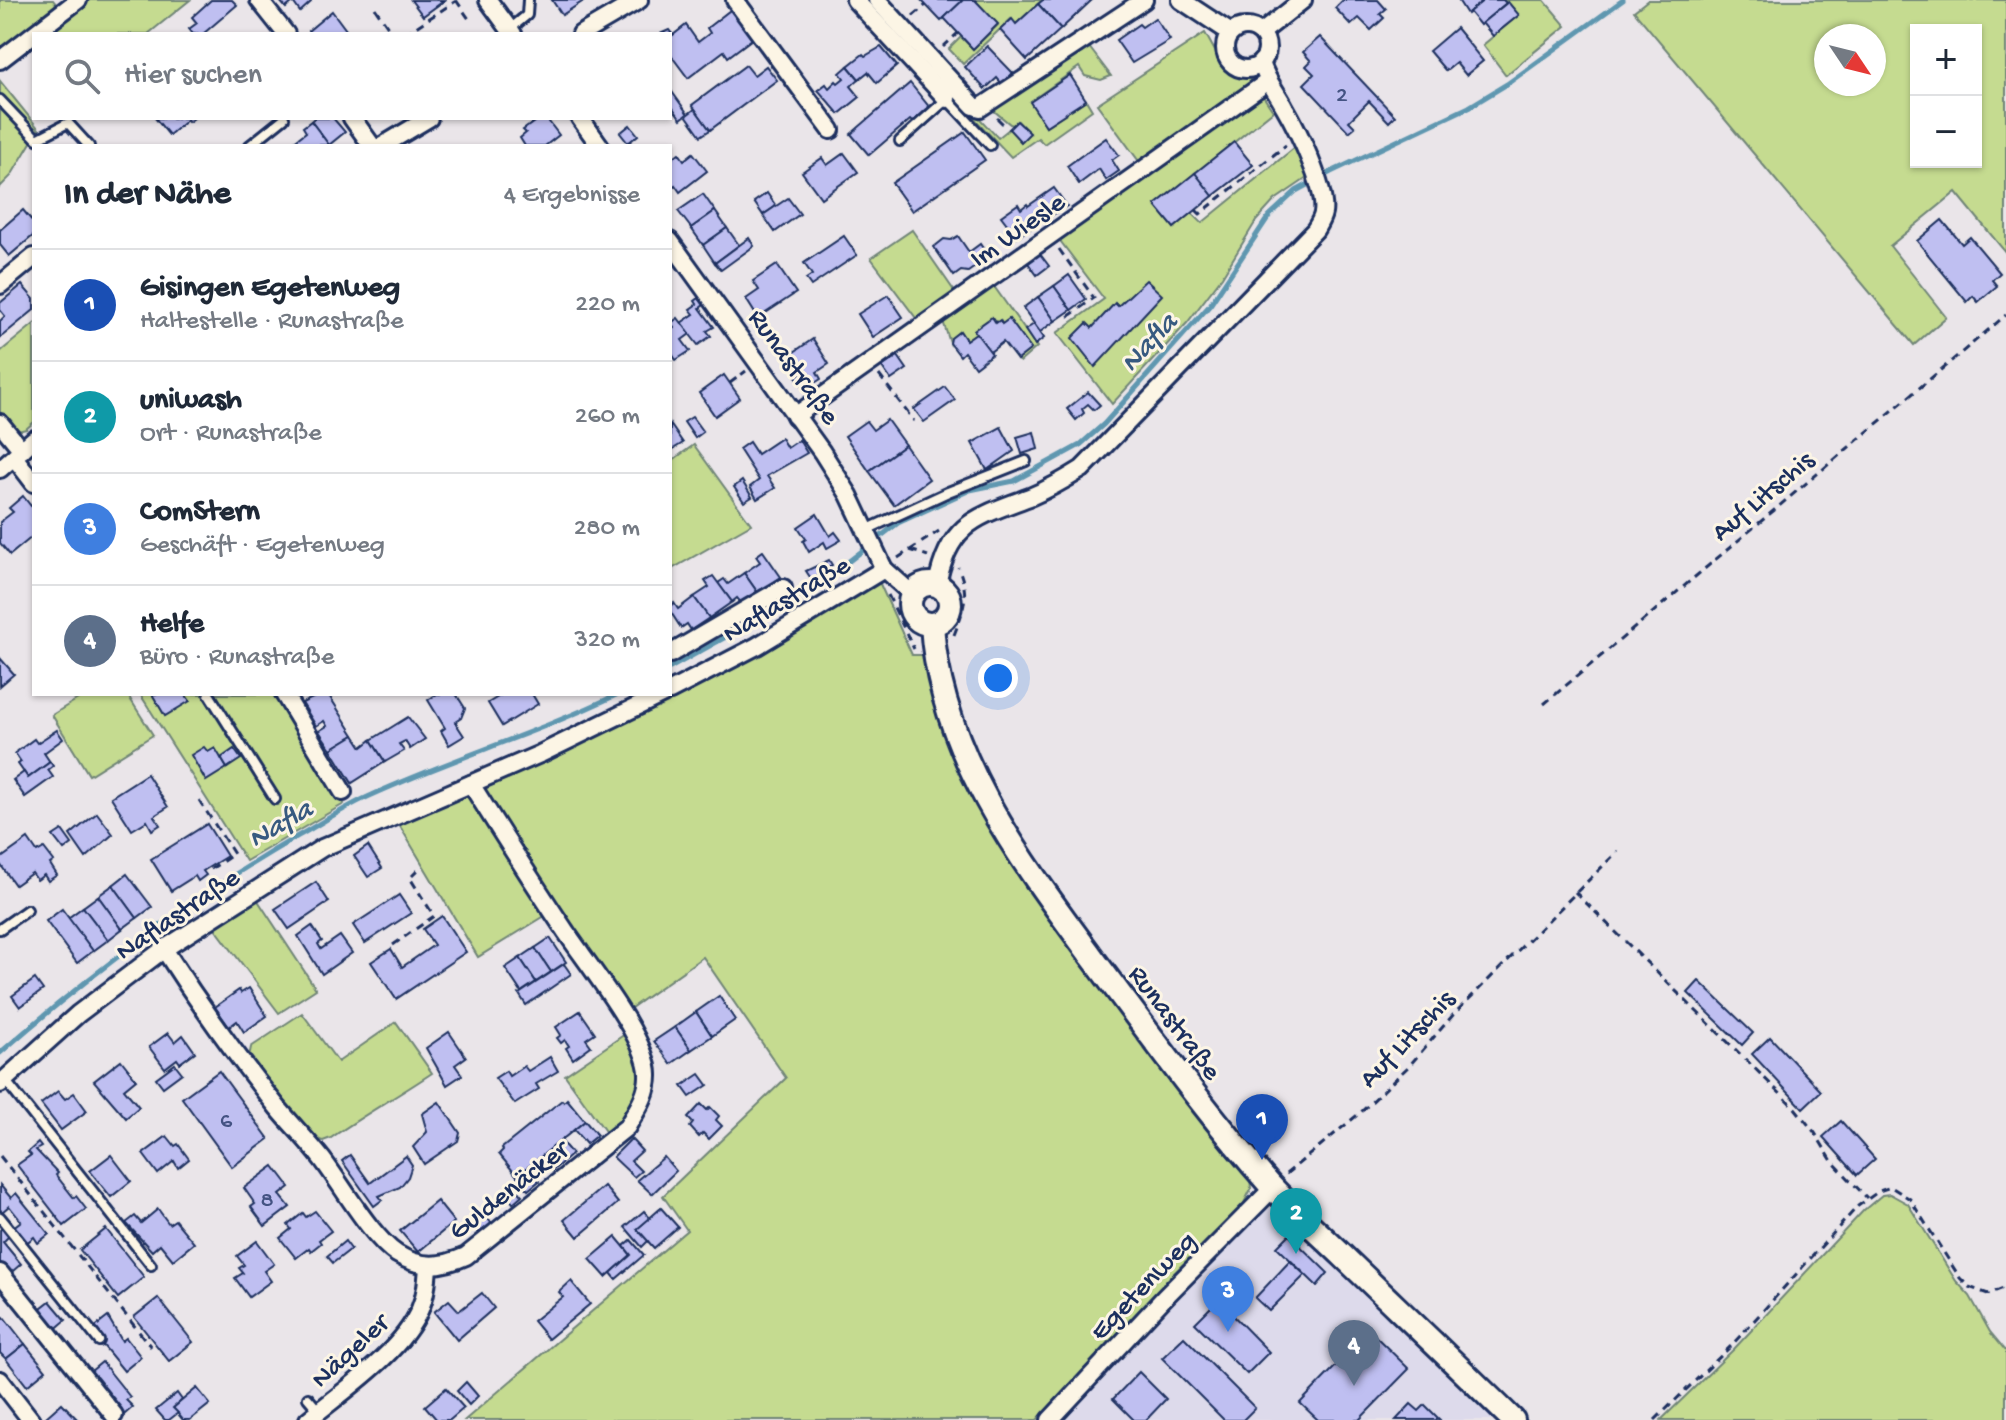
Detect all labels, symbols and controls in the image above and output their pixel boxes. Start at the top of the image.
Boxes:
north arrow [1814,24,1886,96]
map controls [1910,24,1982,168]
button: + [1910,24,1982,96]
search box [32,32,672,120]
icon: search [60,54,104,98]
text: Hier suchen [124,59,262,94]
house number: 2 [1336,82,1348,111]
button: − [1910,96,1982,168]
text: In der Nähe [64,176,231,216]
text: 4 Ergebnisse [504,181,640,212]
street label: Im Wiesle [965,187,1073,276]
text: Gisingen Egetenweg [140,272,400,307]
text: 1 [85,290,95,321]
text: 220 m [575,290,640,321]
street label: Runastraße [739,303,846,433]
water label: Nafla [1114,305,1188,381]
text: Haltestelle · Runastraße [140,307,404,338]
text: uniwash [140,384,242,419]
text: 2 [84,402,96,433]
text: 260 m [575,402,640,433]
text: Ort · Runastraße [140,419,322,450]
street label: Auf Litschis [1706,445,1822,550]
text: ComStern [140,496,260,531]
text: 3 [83,514,97,545]
text: 280 m [574,514,640,545]
text: Geschäft · Egetenweg [140,531,385,562]
street label: Naflastraße [718,550,857,652]
text: Helfe [140,608,204,643]
text: 4 [84,626,96,657]
text: 320 m [574,626,640,657]
text: Büro · Runastraße [140,643,334,674]
your location [978,658,1018,698]
water label: Nafla [243,792,322,858]
street label: Naflastraße [110,862,247,969]
street label: Runastraße [1120,960,1228,1088]
street label: Auf Litschis [1353,984,1464,1096]
pin: 1 [1236,1094,1288,1160]
house number: 6 [220,1108,233,1137]
street label: Guldenäcker [443,1133,578,1249]
house number: 8 [260,1187,274,1216]
pin: 2 [1270,1188,1322,1254]
street label: Egetenweg [1084,1226,1204,1349]
pin: 3 [1202,1266,1254,1332]
street label: Nägeler [305,1306,398,1397]
pin: 4 [1328,1320,1380,1386]

